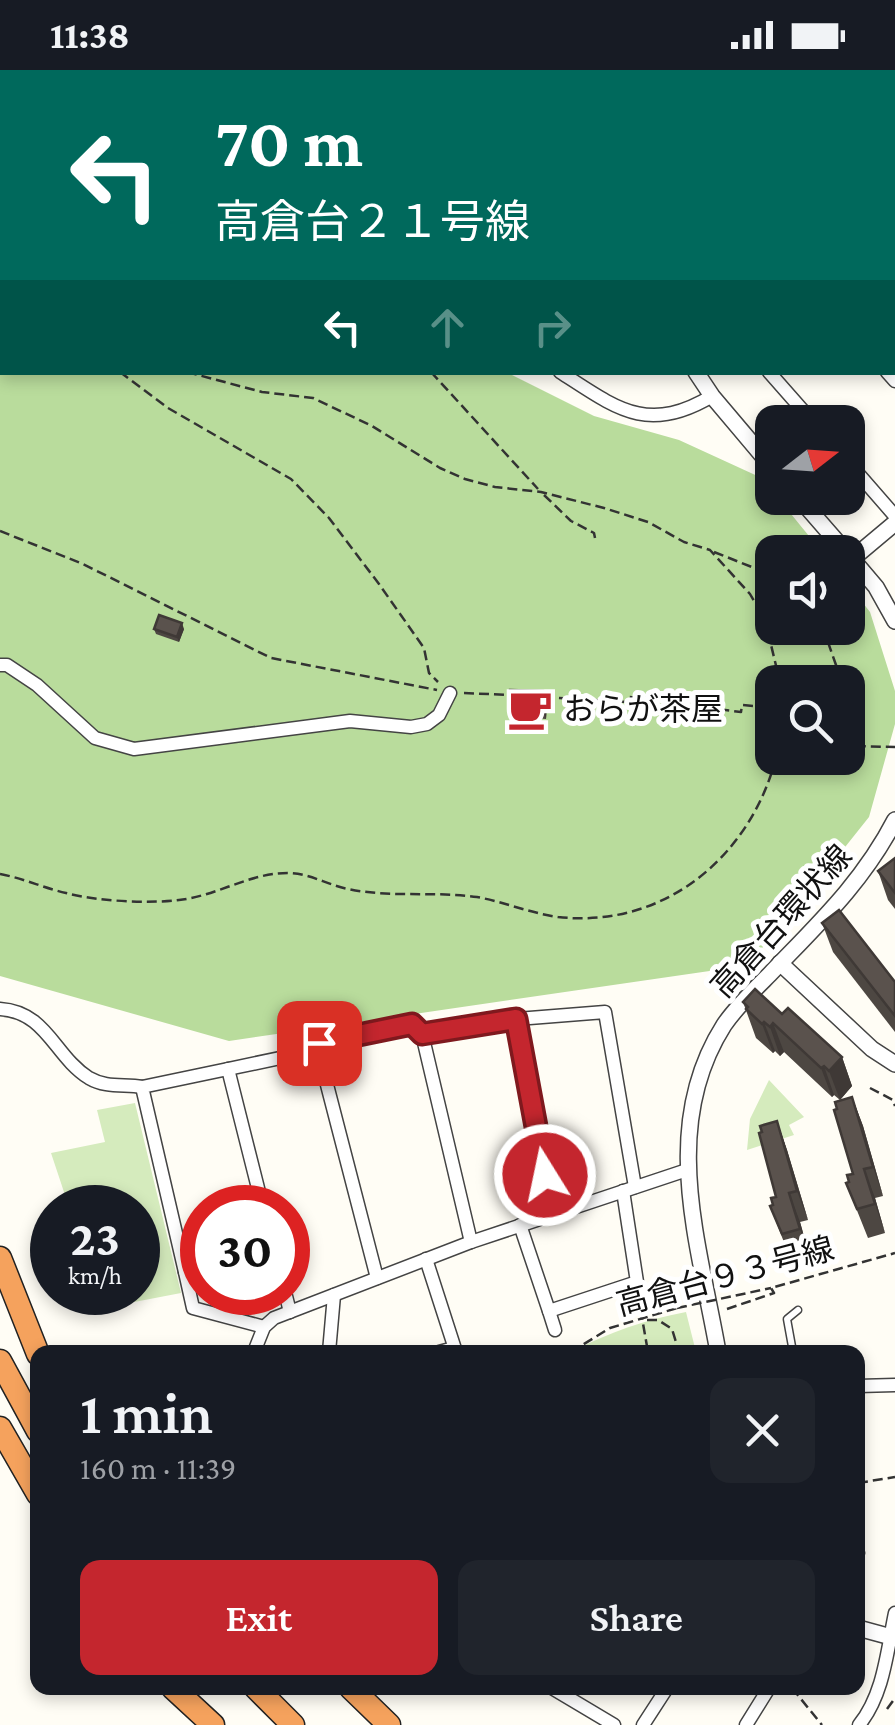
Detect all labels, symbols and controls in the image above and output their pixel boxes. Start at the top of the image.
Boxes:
text: 11:38 [50,14,130,56]
text: 70 m [215,103,363,181]
icon: left [50,110,180,240]
text: 高倉台２１号線 [215,197,530,247]
icon: left [315,300,370,355]
icon: ahead [420,300,475,355]
icon: right [525,300,580,355]
north arrow [755,405,865,515]
map controls [755,405,865,775]
button: sound [755,535,865,645]
button: search [755,665,865,775]
cafe icon: おらが茶屋 [506,685,554,733]
place label: おらが茶屋 [563,691,723,727]
street label: 高倉台環状線 [703,838,859,1004]
pin [277,1001,362,1086]
icon: arrive [292,1016,347,1071]
position arrow [493,1123,597,1227]
speed limit sign: 30 [180,1185,310,1315]
text: 23 [70,1210,120,1266]
street label: 高倉台９３号線 [612,1230,838,1322]
text: km/h [68,1262,122,1289]
button: close [710,1378,815,1483]
text: 1 min [80,1379,213,1446]
text: 160 m · 11:39 [80,1450,236,1486]
button: Exit [80,1560,438,1675]
button: Share [458,1560,815,1675]

